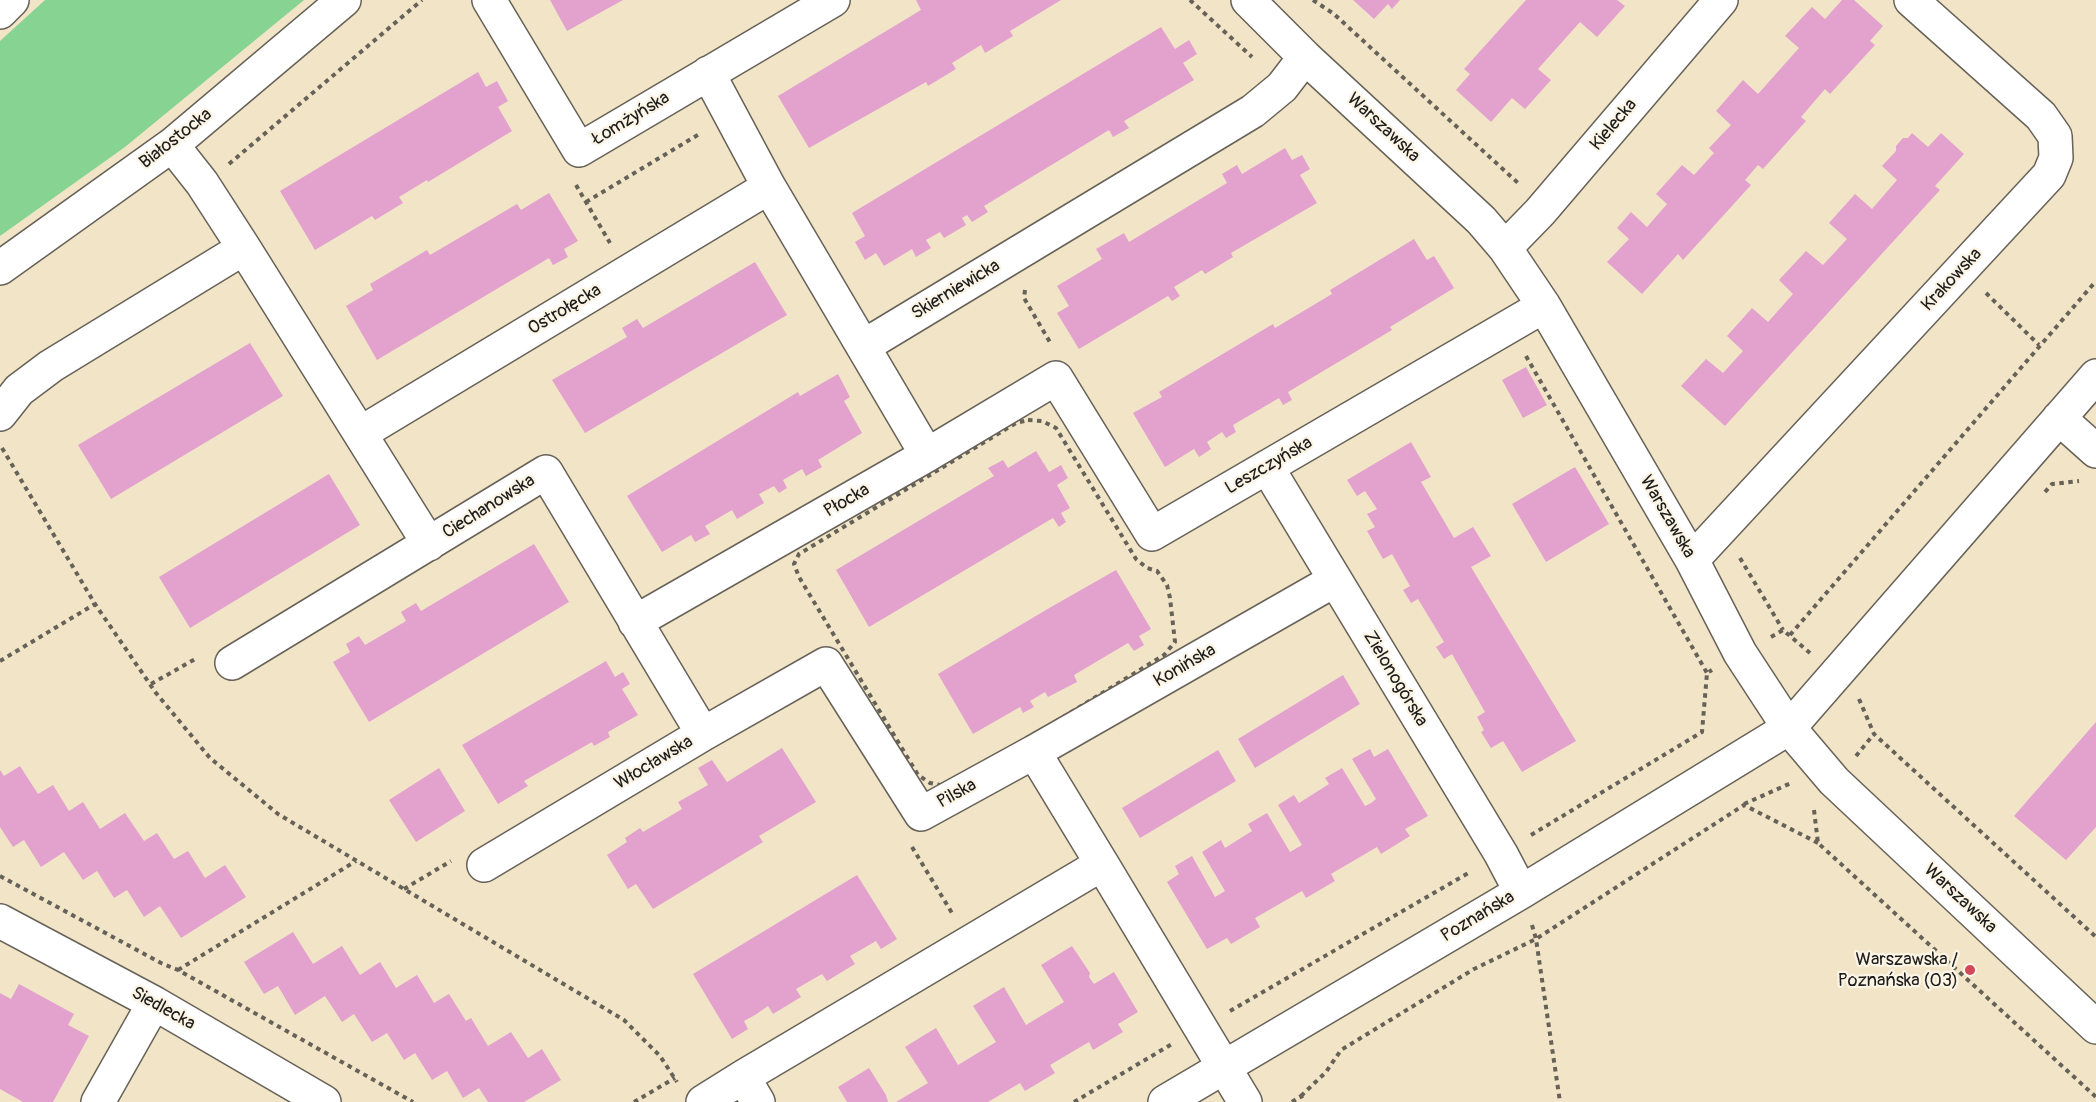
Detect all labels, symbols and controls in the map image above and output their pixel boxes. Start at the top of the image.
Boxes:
street label: Łomżyńska [588,87,674,151]
street label: Warszawska [1342,89,1424,167]
street label: Kielecka [1586,95,1642,155]
street label: Białostocka [136,104,216,174]
street label: Krakowska [1917,244,1987,316]
street label: Skierniewicka [908,255,1004,325]
street label: Ostrołęcka [524,280,606,340]
street label: Leszczyńska [1222,432,1316,500]
street label: Ciechanowska [439,470,539,544]
street label: Warszawska [1635,472,1699,562]
street label: Płocka [820,479,874,523]
street label: Zielonogórska [1358,627,1432,731]
street label: Konińska [1150,640,1220,692]
street label: Włocławska [611,731,697,795]
street label: Pilska [934,775,980,813]
street label: Warszawska [1919,860,2001,938]
street label: Poznańska [1437,887,1519,947]
place label: Warszawska / Poznańska (03) [1838,949,1958,992]
marker: Warszawska / Poznańska (03) [1963,963,1977,977]
street label: Siedlecka [127,983,199,1035]

